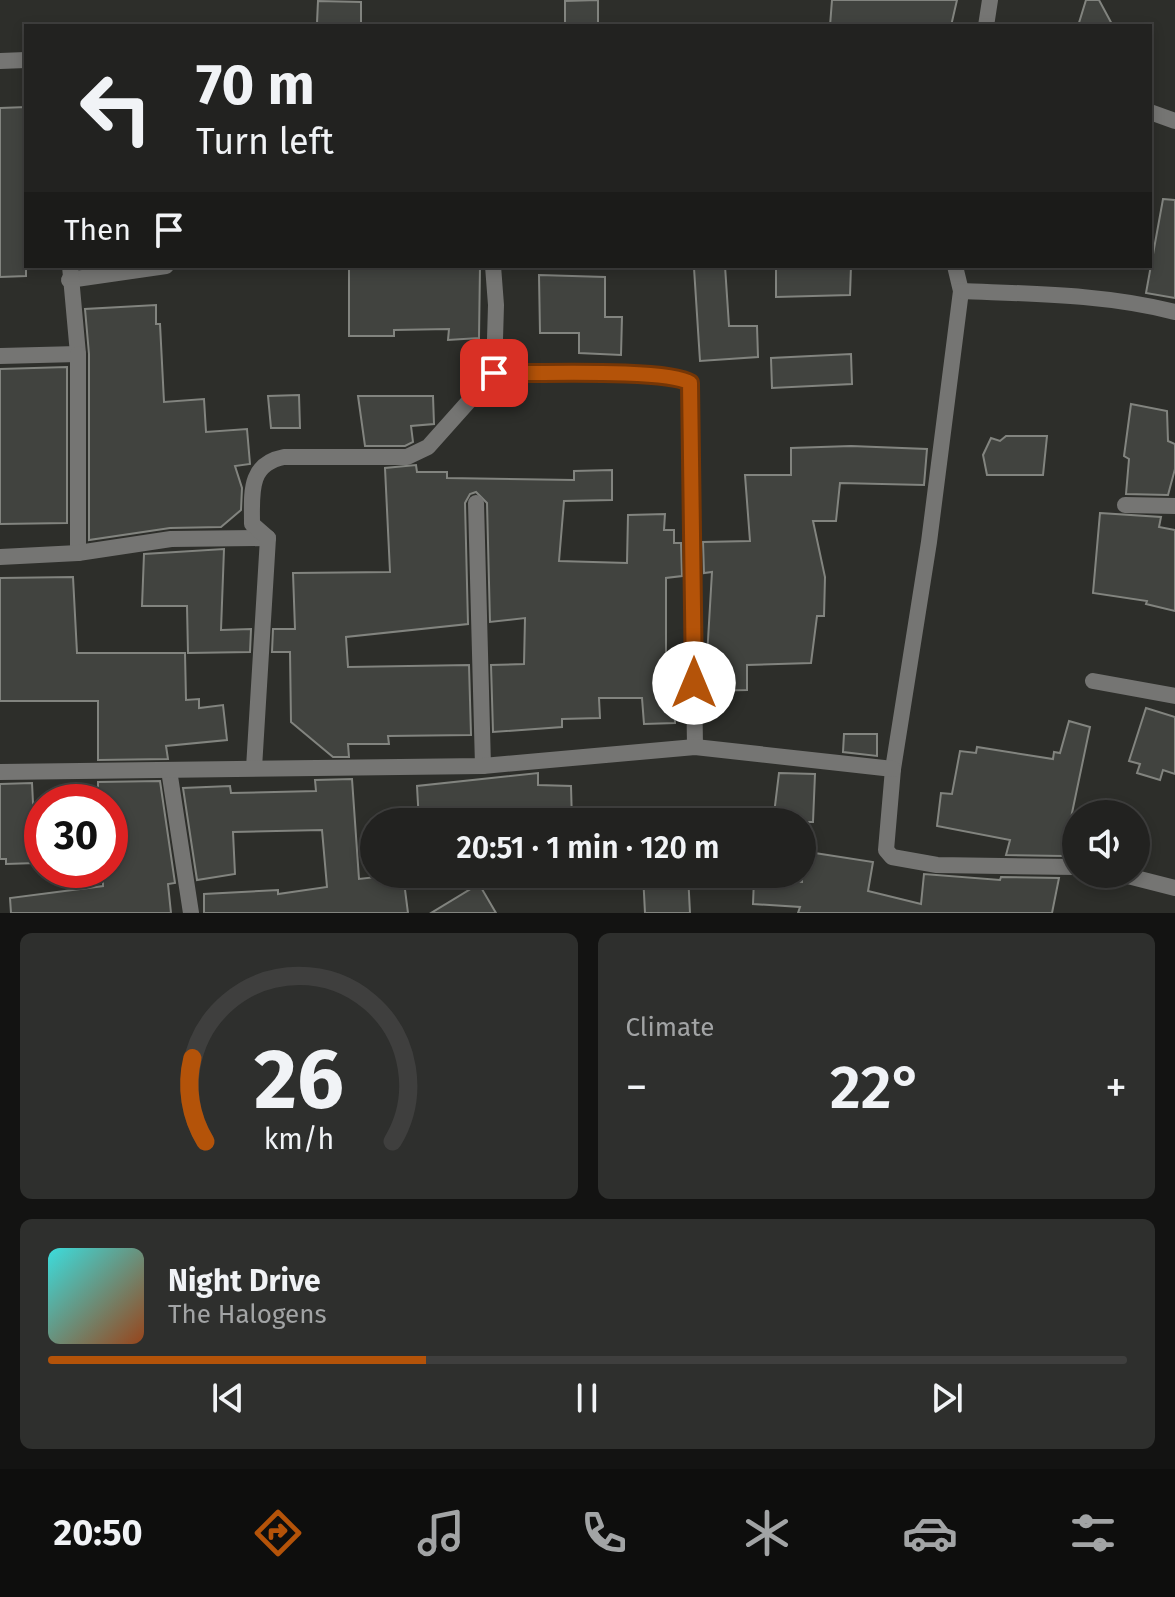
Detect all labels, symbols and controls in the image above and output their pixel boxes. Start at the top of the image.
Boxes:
text: 70 m [196,52,315,119]
icon: left [64,56,168,160]
text: Turn left [196,120,334,164]
icon: arrive [147,208,191,252]
text: Then [64,212,131,248]
pin [460,339,528,407]
icon: arrive [472,351,516,395]
position arrow [652,641,736,725]
speed limit sign: 30 [24,784,128,888]
map controls [1062,800,1150,888]
button: sound [1062,800,1150,888]
text: 20:51 · 1 min · 120 m [456,830,720,866]
text: Climate [626,1012,714,1043]
text: 26 [254,1030,344,1130]
text: 22° [830,1052,923,1124]
text: − [626,1061,648,1114]
text: + [1105,1061,1127,1114]
text: km/h [263,1122,334,1157]
text: Night Drive [168,1263,321,1299]
text: The Halogens [168,1299,327,1330]
icon: previous [206,1376,250,1420]
icon: pause [565,1376,609,1420]
icon: next [925,1376,969,1420]
icon: directions [250,1505,306,1561]
icon: music [413,1505,469,1561]
icon: phone [576,1505,632,1561]
icon: climate [739,1505,795,1561]
icon: car [902,1505,958,1561]
icon: filters [1065,1505,1121,1561]
text: 20:50 [54,1511,143,1555]

